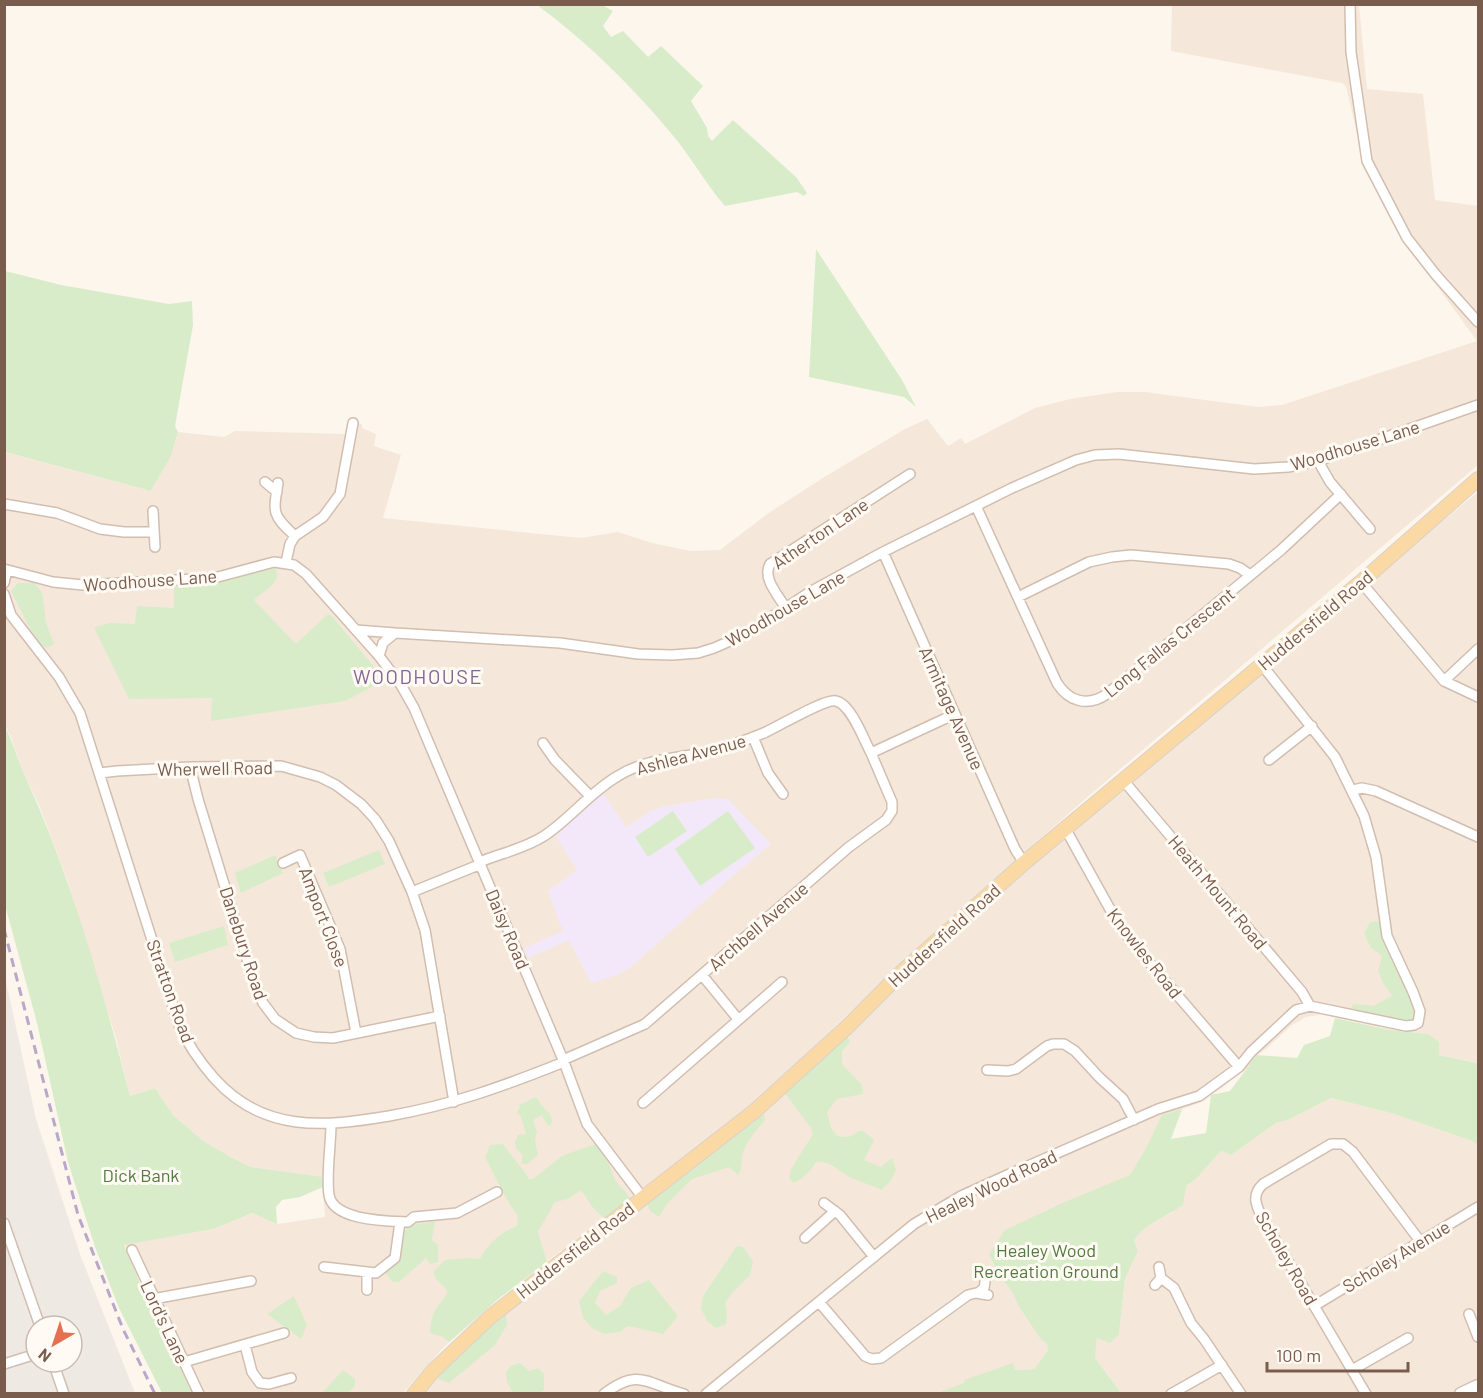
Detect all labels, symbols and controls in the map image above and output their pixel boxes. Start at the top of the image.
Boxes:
street label: Woodhouse Lane [1288,415,1422,475]
street label: Atherton Lane [768,493,872,573]
street label: Woodhouse Lane [82,564,218,596]
street label: Woodhouse Lane [722,565,848,651]
street label: Huddersfield Road [1253,565,1377,675]
street label: Long Fallas Crescent [1099,582,1239,702]
street label: Armitage Avenue [915,643,989,773]
district label: WOODHOUSE [353,664,483,688]
street label: Ashlea Avenue [634,729,748,779]
street label: Wherwell Road [157,756,273,780]
street label: Heath Mount Road [1164,830,1272,954]
street label: Amport Close [295,864,353,970]
street label: Archbell Avenue [704,877,812,975]
street label: Huddersfield Road [883,879,1005,991]
street label: Danebury Road [215,884,273,1002]
street label: Daisy Road [481,886,535,972]
street label: Knowles Road [1103,903,1187,1003]
street label: Stratton Road [142,936,200,1046]
street label: Healey Wood Road [922,1145,1060,1227]
park label: Dick Bank [103,1164,179,1186]
street label: Huddersfield Road [512,1197,638,1303]
street label: Scholey Road [1251,1207,1323,1309]
street label: Scholey Avenue [1338,1215,1454,1297]
park label: Healey Wood Recreation Ground [973,1239,1119,1282]
street label: Lord's Lane [136,1277,194,1367]
north arrow [24,1314,84,1374]
scale bar [1267,1335,1408,1373]
text: 100 m [1276,1344,1321,1366]
text: N [34,1345,54,1367]

